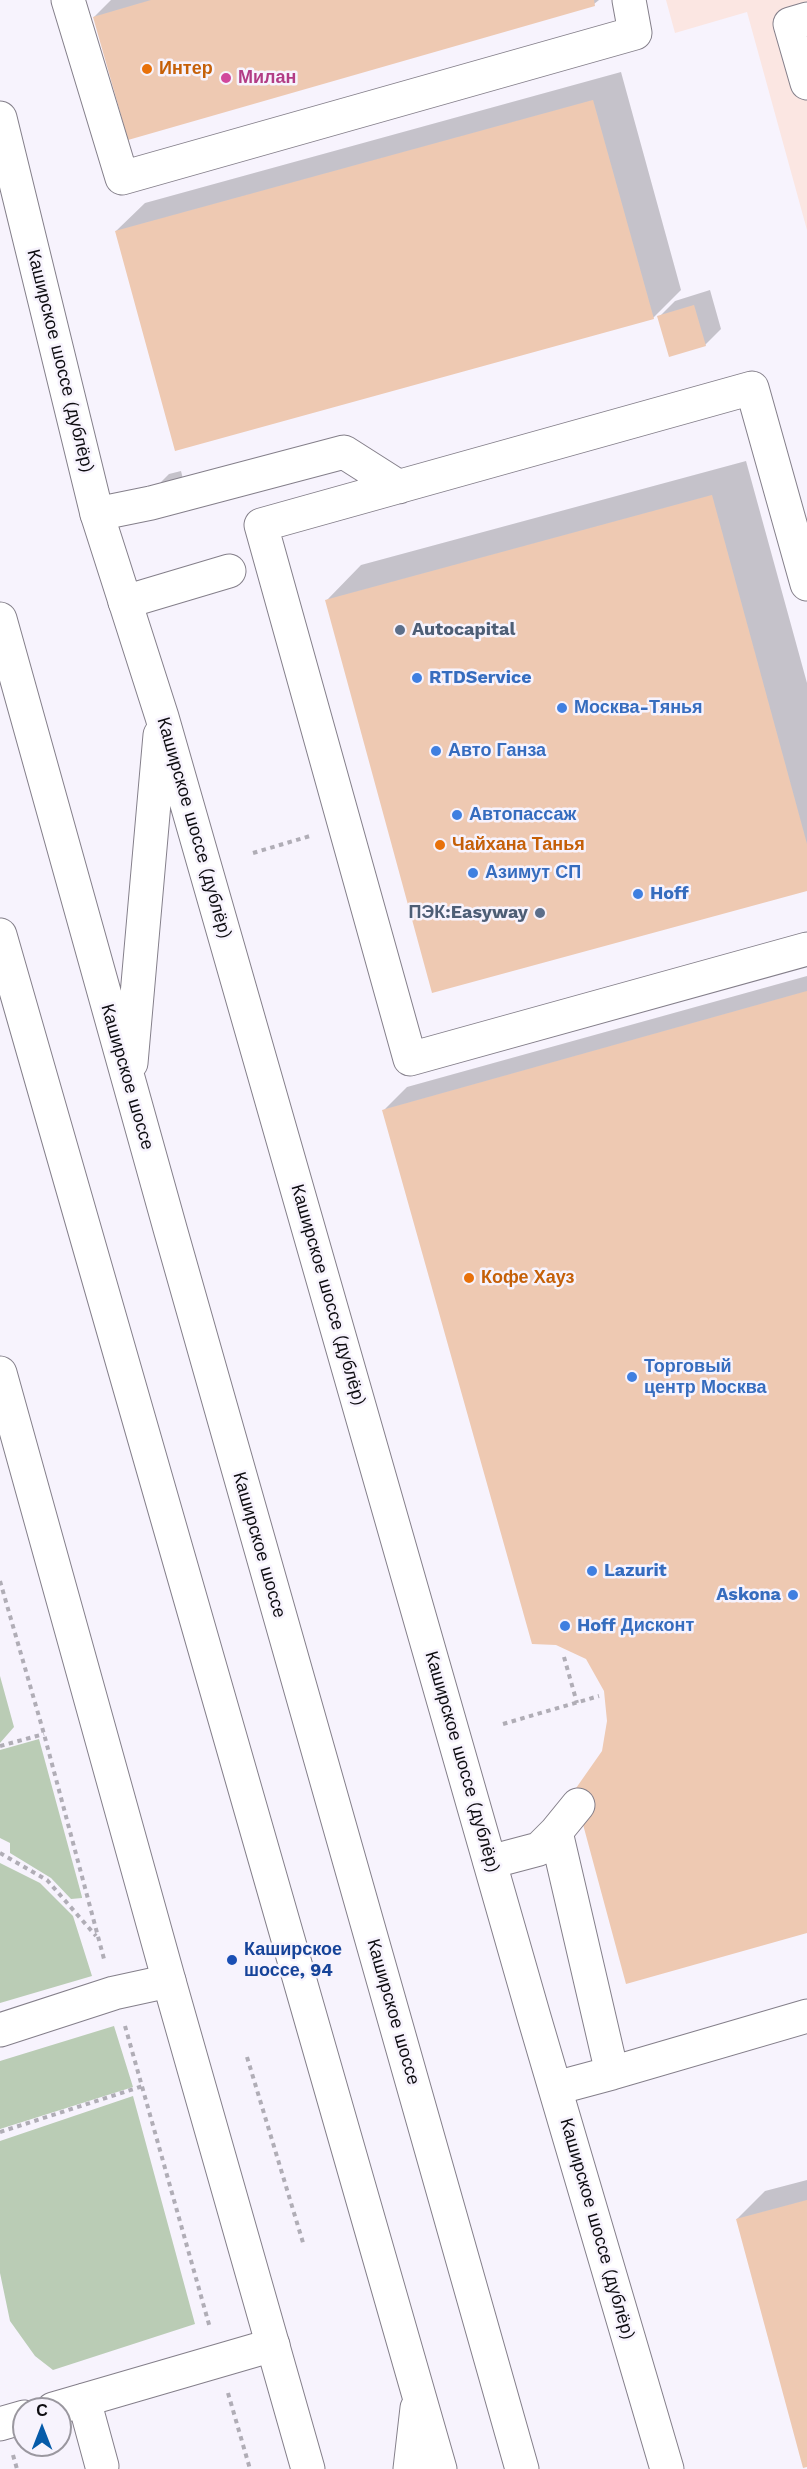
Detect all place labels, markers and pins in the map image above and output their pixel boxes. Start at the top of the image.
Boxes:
place label: Интер [159,58,213,80]
marker: Интер [140,62,154,76]
place label: Милан [238,67,296,89]
marker: Милан [219,71,233,85]
place label: Autocapital [412,619,515,641]
marker: Autocapital [393,623,407,637]
place label: RTDService [429,667,532,689]
marker: RTDService [410,671,424,685]
place label: Москва-Тянья [574,697,703,719]
marker: Москва-Тянья [555,701,569,715]
place label: Авто Ганза [448,740,546,762]
marker: Авто Ганза [429,744,443,758]
place label: Автопассаж [469,804,576,826]
marker: Автопассаж [450,808,464,822]
place label: Чайхана Танья [452,834,585,856]
marker: Чайхана Танья [433,838,447,852]
place label: Азимут СП [485,862,581,884]
marker: Азимут СП [466,866,480,880]
place label: Hoff [650,883,689,905]
marker: Hoff [631,887,645,901]
place label: ПЭК:Easyway [408,902,528,924]
marker: ПЭК:Easyway [533,906,547,920]
place label: Кофе Хауз [481,1267,574,1289]
marker: Кофе Хауз [462,1271,476,1285]
place label: Торговый центр Москва [644,1356,767,1398]
marker: Торговый центр Москва [625,1370,639,1384]
place label: Lazurit [604,1560,667,1582]
marker: Lazurit [585,1564,599,1578]
place label: Askona [716,1584,781,1606]
marker: Askona [786,1588,800,1602]
place label: Hoff Дисконт [577,1615,694,1637]
marker: Hoff Дисконт [558,1619,572,1633]
place label: Каширское шоссе, 94 [244,1939,342,1982]
marker: Каширское шоссе, 94 [225,1953,239,1967]

